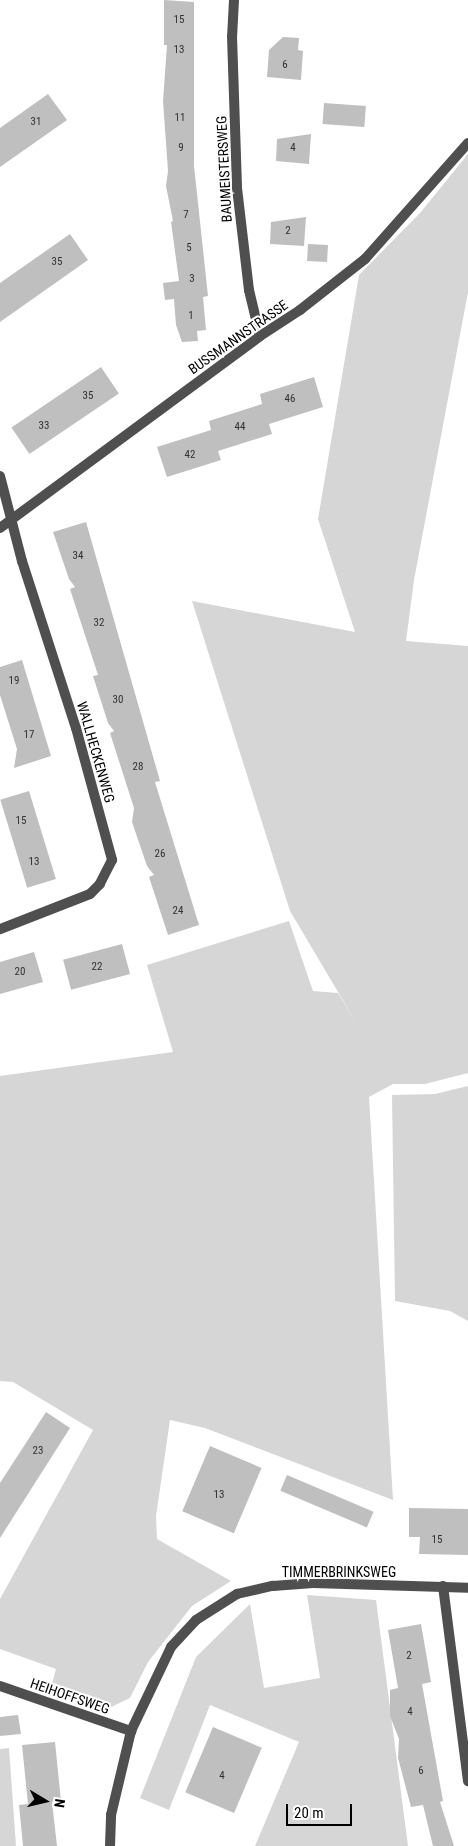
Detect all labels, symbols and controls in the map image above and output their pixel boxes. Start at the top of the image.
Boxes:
house number: 15 [174,13,184,27]
house number: 13 [174,43,184,57]
house number: 6 [282,58,288,72]
house number: 11 [175,111,185,125]
house number: 31 [31,115,41,129]
street label: BAUMEISTERSWEG [213,115,235,223]
house number: 9 [178,141,184,155]
house number: 4 [290,141,296,155]
house number: 7 [183,208,189,222]
house number: 2 [285,224,291,238]
house number: 5 [186,241,192,255]
house number: 35 [52,255,62,269]
house number: 3 [189,272,195,286]
street label: BUSSMANNSTRASSE [185,296,291,378]
house number: 1 [188,309,194,323]
house number: 35 [83,389,93,403]
house number: 46 [285,392,295,406]
house number: 33 [39,419,49,433]
house number: 44 [235,420,245,434]
house number: 42 [185,448,195,462]
house number: 34 [73,549,83,563]
house number: 32 [94,616,104,630]
house number: 19 [9,674,19,688]
house number: 30 [113,693,123,707]
street label: WALLHECKENWEG [74,699,118,805]
house number: 17 [24,728,34,742]
house number: 28 [133,760,143,774]
house number: 15 [16,814,26,828]
house number: 26 [155,847,165,861]
house number: 13 [29,855,39,869]
house number: 24 [173,904,183,918]
house number: 22 [92,960,102,974]
house number: 20 [15,965,25,979]
house number: 23 [33,1444,43,1458]
house number: 13 [214,1488,224,1502]
house number: 15 [432,1533,442,1547]
street label: TIMMERBRINKSWEG [282,1564,396,1580]
house number: 2 [406,1649,412,1663]
street label: HEIHOFFSWEG [28,1675,112,1717]
house number: 4 [407,1705,413,1719]
house number: 6 [418,1764,424,1778]
house number: 4 [219,1769,225,1783]
north arrow [20,1776,70,1826]
scale bar [288,1794,354,1826]
text: N [51,1798,68,1809]
text: 20 m [294,1804,324,1822]

